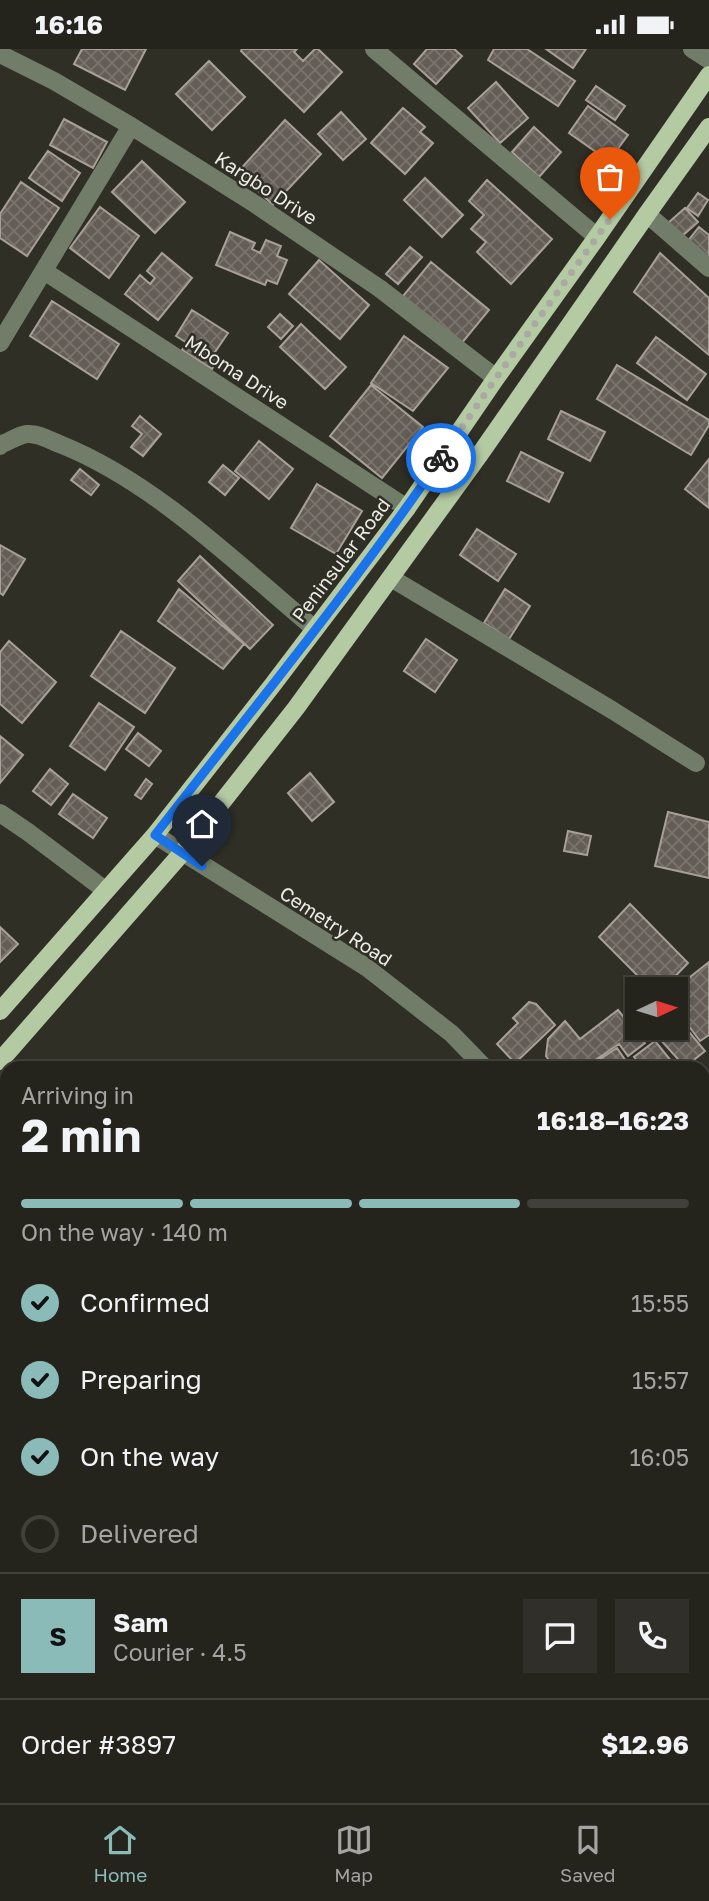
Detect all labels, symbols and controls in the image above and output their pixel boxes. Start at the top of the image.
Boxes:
text: 16:16 [35,9,103,40]
street label: Kargbo Drive [211,146,322,229]
pin [580,147,640,219]
icon: bag [591,158,629,196]
street label: Mboma Drive [181,330,293,414]
courier [406,423,476,493]
icon: bike [422,439,460,477]
street label: Peninsular Road [287,493,395,626]
pin [172,794,232,866]
icon: home [183,805,221,843]
street label: Cemetry Road [276,881,397,970]
north arrow [625,977,688,1039]
map controls [625,977,688,1040]
text: Arriving in [21,1081,134,1109]
text: 16:18–16:23 [537,1105,689,1136]
text: 2 min [21,1107,141,1162]
text: On the way · 140 m [21,1218,228,1246]
icon: check [21,1284,59,1322]
text: Confirmed [80,1287,210,1318]
text: 15:55 [631,1289,689,1317]
icon: check [21,1361,59,1399]
text: Preparing [80,1364,202,1395]
text: 15:57 [632,1366,689,1394]
icon: check [21,1438,59,1476]
text: On the way [80,1441,219,1472]
text: 16:05 [629,1443,689,1471]
text: Delivered [80,1518,199,1549]
button: chat [523,1599,597,1673]
button: phone [615,1599,689,1673]
text: Sam [113,1607,168,1638]
text: S [49,1621,67,1652]
text: Courier · 4.5 [113,1638,246,1666]
text: Order #3897 [21,1729,176,1760]
text: $12.96 [601,1729,689,1760]
tab: Home [94,1821,147,1886]
tab: Map [334,1821,373,1886]
tab: Saved [560,1821,615,1886]

